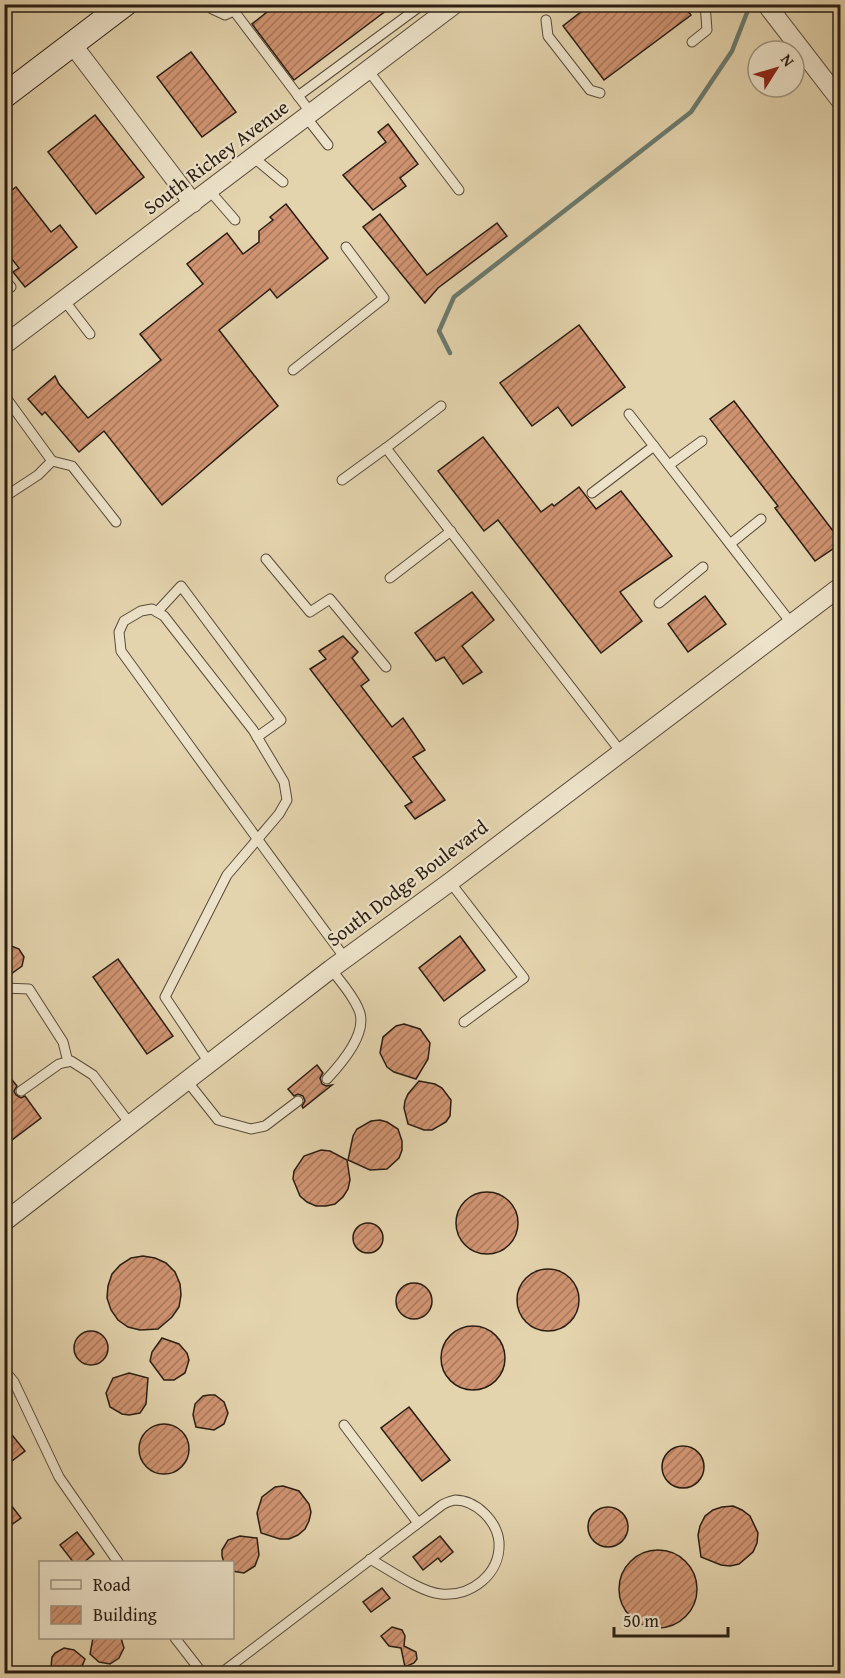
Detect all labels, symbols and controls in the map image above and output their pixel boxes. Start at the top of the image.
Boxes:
north arrow [746,39,806,99]
text: N [775,48,801,72]
street label: South Richey Avenue [137,92,295,221]
street label: South Dodge Boulevard [320,812,494,953]
legend [39,1561,234,1639]
text: Road [93,1571,131,1598]
scale bar [614,1600,728,1638]
text: Building [93,1601,157,1628]
text: 50 m [623,1607,659,1634]

